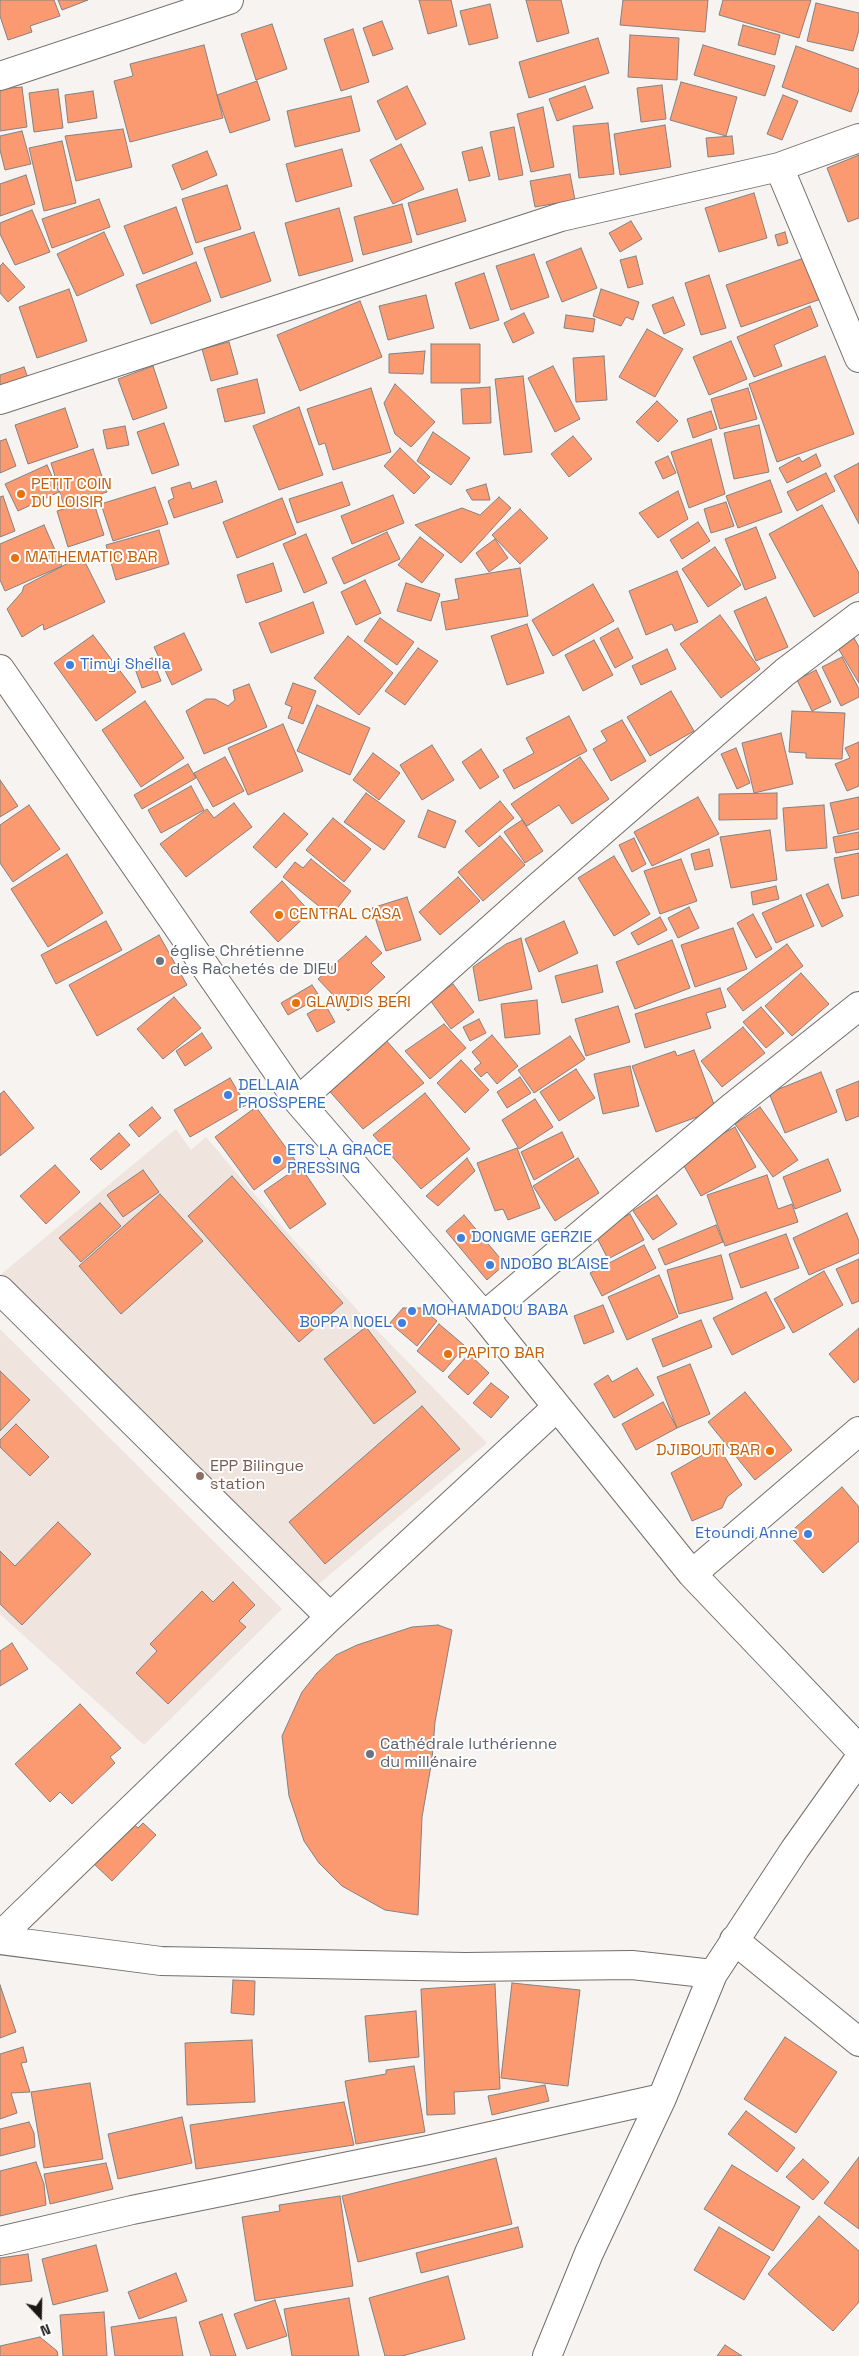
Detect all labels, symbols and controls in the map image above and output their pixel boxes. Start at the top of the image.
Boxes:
place label: PETIT COIN DU LOISIR [31,475,112,513]
marker: PETIT COIN DU LOISIR [15,488,27,500]
place label: MATHEMATIC BAR [25,548,158,568]
marker: MATHEMATIC BAR [9,552,21,564]
place label: Timyi Shella [80,655,171,675]
marker: Timyi Shella [64,659,76,671]
place label: CENTRAL CASA [289,905,401,925]
marker: CENTRAL CASA [273,909,285,921]
place label: église Chrétienne des Rachetés de DIEU [170,942,337,980]
marker: église Chrétienne des Rachetés de DIEU [154,955,166,967]
place label: GLAWDIS BERI [306,993,411,1013]
marker: GLAWDIS BERI [290,997,302,1009]
place label: DELLAIA PROSSPERE [238,1076,326,1114]
marker: DELLAIA PROSSPERE [222,1089,234,1101]
place label: ETS LA GRACE PRESSING [287,1141,392,1179]
marker: ETS LA GRACE PRESSING [271,1154,283,1166]
place label: DONGME GERZIE [471,1228,592,1248]
marker: DONGME GERZIE [455,1232,467,1244]
place label: NDOBO BLAISE [500,1255,609,1275]
marker: NDOBO BLAISE [484,1259,496,1271]
place label: MOHAMADOU BABA [422,1301,568,1321]
marker: MOHAMADOU BABA [406,1305,418,1317]
place label: BOPPA NOEL [299,1313,392,1333]
marker: BOPPA NOEL [396,1317,408,1329]
place label: PAPITO BAR [458,1344,545,1364]
marker: PAPITO BAR [442,1348,454,1360]
place label: DJIBOUTI BAR [656,1441,760,1461]
marker: DJIBOUTI BAR [764,1445,776,1457]
place label: EPP Bilingue station [210,1457,304,1495]
marker: EPP Bilingue station [194,1470,206,1482]
place label: Etoundi Anne [695,1524,798,1544]
marker: Etoundi Anne [802,1528,814,1540]
place label: Cathédrale luthérienne du millénaire [380,1735,557,1773]
marker: Cathédrale luthérienne du millénaire [364,1748,376,1760]
north arrow [15,2291,65,2341]
text: N [38,2320,53,2340]

